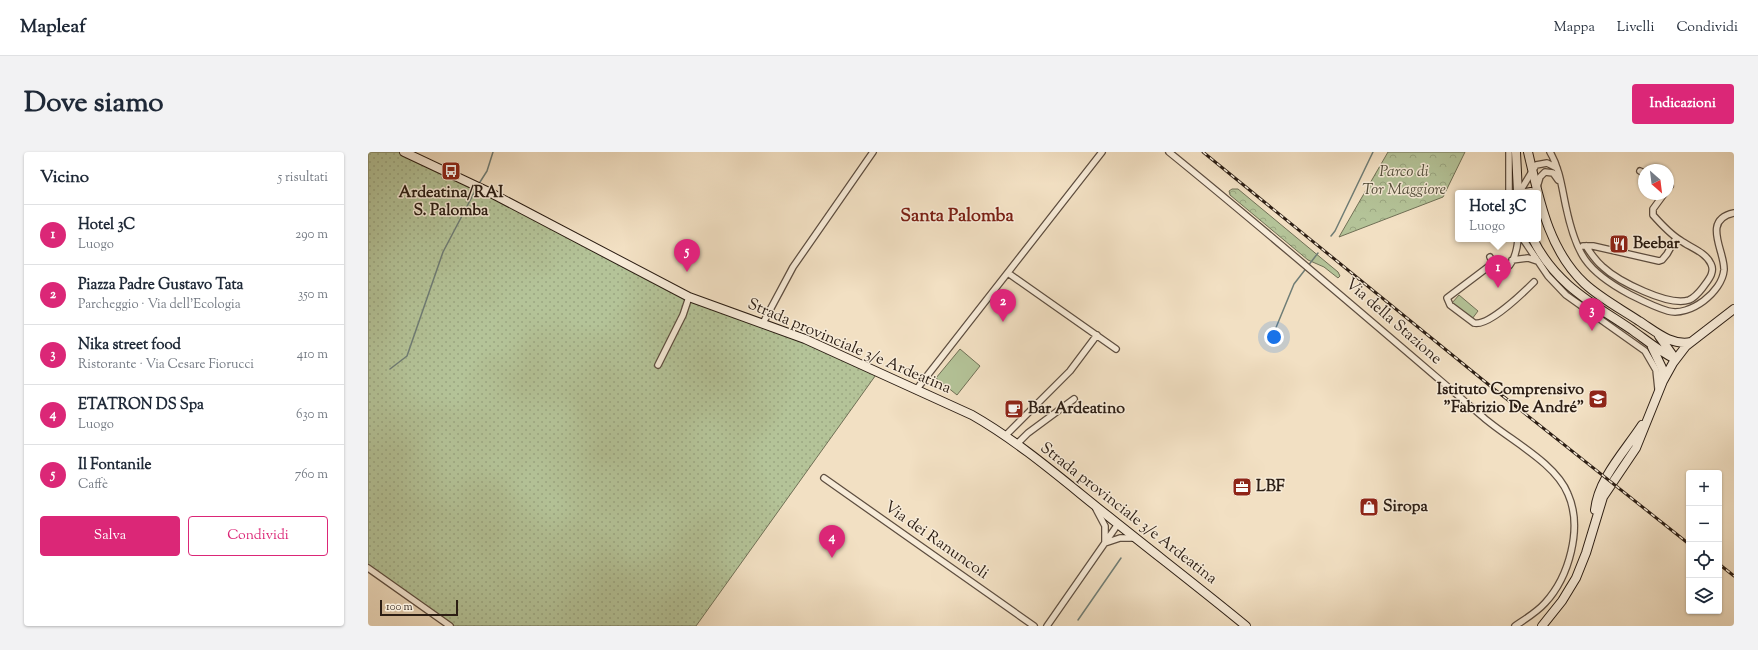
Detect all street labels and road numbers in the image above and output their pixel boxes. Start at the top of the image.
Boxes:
street label: Via della Stazione [1340,273,1446,371]
street label: Strada provinciale 3/e Ardeatina [744,294,955,401]
street label: Strada provinciale 3/e Ardeatina [1034,437,1222,591]
street label: Via dei Ranuncoli [879,496,993,586]

